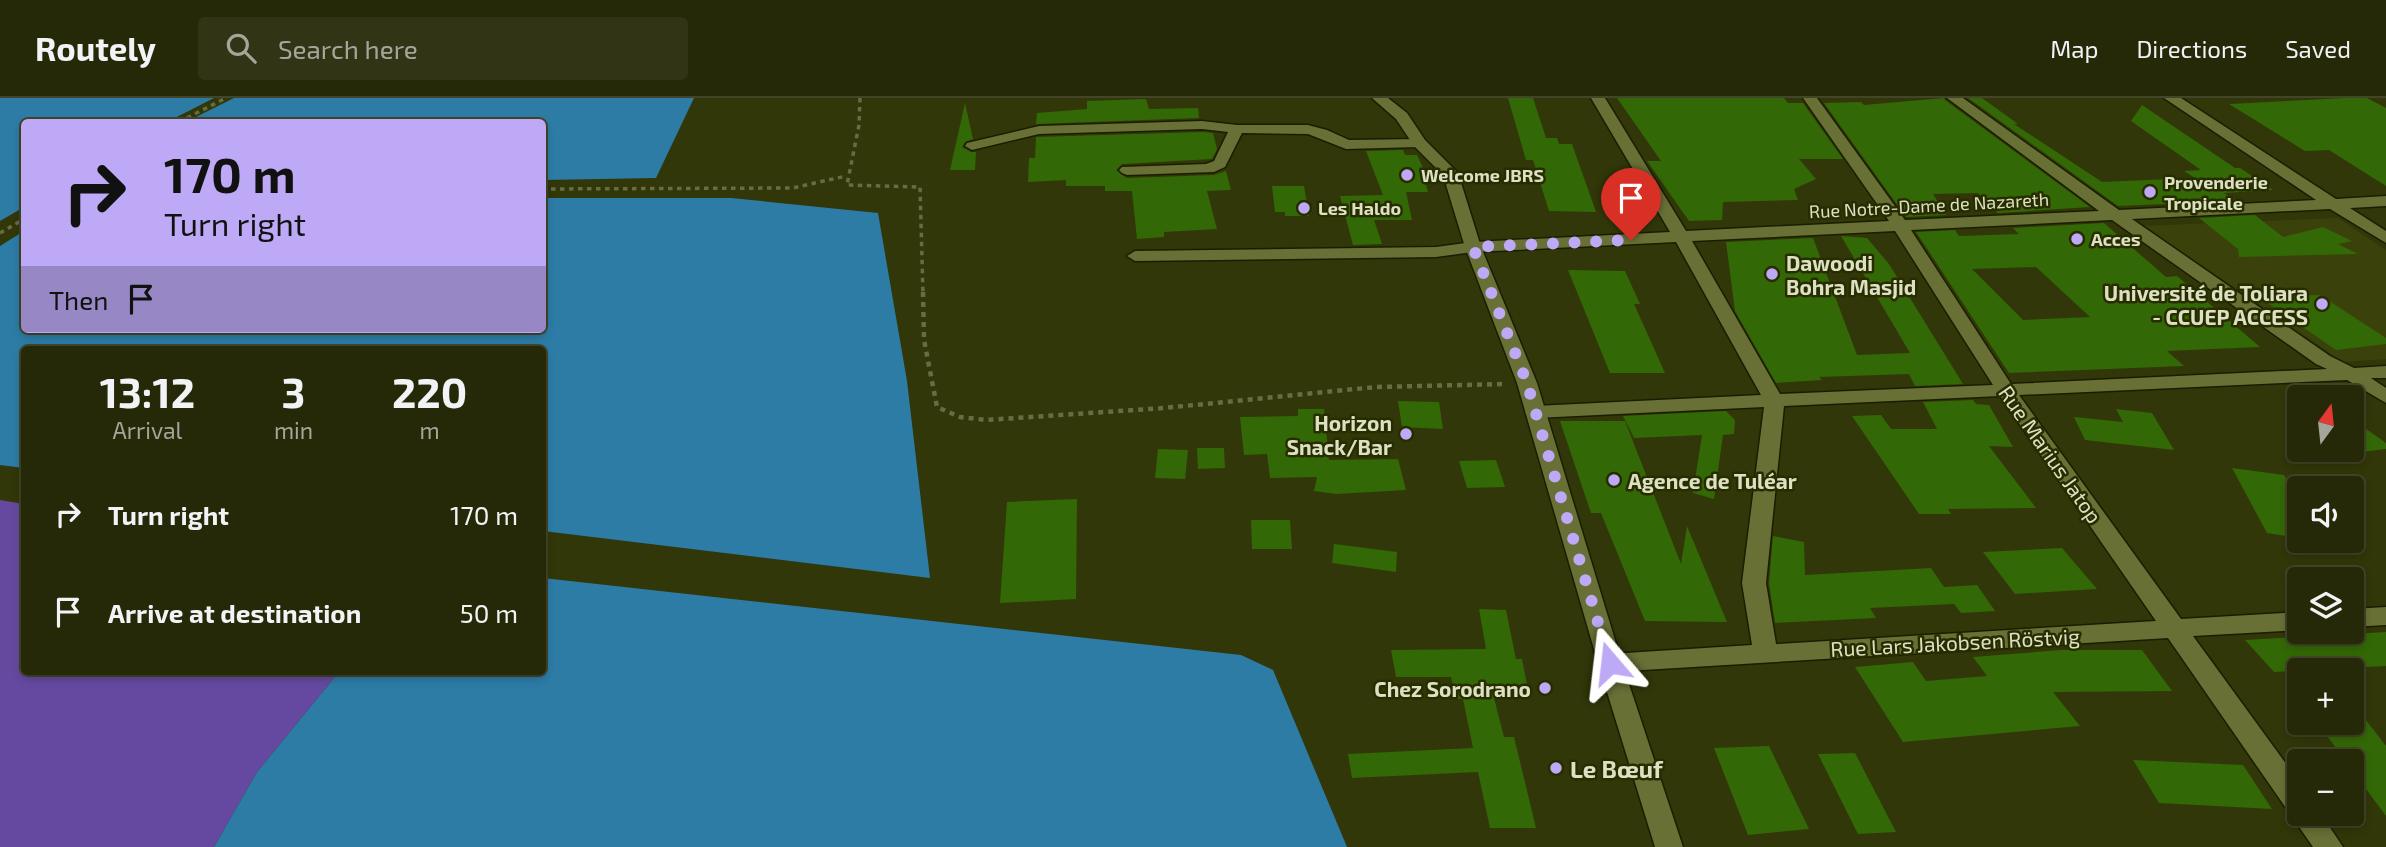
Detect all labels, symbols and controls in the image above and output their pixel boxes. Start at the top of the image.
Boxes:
search box [198,17,688,80]
text: Routely [35,28,156,68]
icon: search [222,29,260,67]
text: Search here [278,33,418,64]
text: Map [2050,34,2098,63]
text: Directions [2136,34,2247,63]
text: Saved [2285,34,2351,63]
text: 170 m [164,144,296,203]
icon: right [49,147,140,238]
place label: Welcome JBRS [1421,164,1544,186]
marker: Welcome JBRS [1399,167,1415,183]
pin [1601,168,1661,240]
place label: Provenderie Tropicale [2164,171,2268,214]
icon: arrive [1612,179,1650,217]
marker: Provenderie Tropicale [2142,184,2158,200]
street label: Rue Notre-Dame de Nazareth [1808,188,2050,222]
place label: Les Haldo [1318,197,1401,219]
marker: Les Haldo [1296,200,1312,216]
text: Turn right [164,204,306,242]
place label: Acces [2091,228,2141,250]
marker: Acces [2069,231,2085,247]
place label: Dawoodi Bohra Masjid [1786,250,1916,299]
marker: Dawoodi Bohra Masjid [1764,266,1780,282]
icon: arrive [122,280,160,318]
place label: Université de Toliara - CCUEP ACCESS [2104,280,2308,329]
text: Then [49,284,108,315]
marker: Université de Toliara - CCUEP ACCESS [2314,296,2330,312]
text: 13:12 [100,366,195,416]
text: 3 [282,366,305,416]
text: 220 [392,366,467,416]
street label: Rue Marius Jatop [1994,380,2108,528]
north arrow [2287,385,2364,462]
map controls [2287,385,2364,826]
place label: Horizon Snack/Bar [1287,410,1392,459]
text: Arrival [112,416,182,444]
text: min [274,416,313,444]
text: m [419,416,440,444]
marker: Horizon Snack/Bar [1398,426,1414,442]
place label: Agence de Tuléar [1628,468,1797,493]
marker: Agence de Tuléar [1606,472,1622,488]
button: sound [2287,476,2364,553]
icon: right [49,495,87,533]
text: Turn right [108,499,229,530]
text: 170 m [450,499,518,530]
button: layers [2287,567,2364,644]
icon: arrive [49,593,87,631]
text: Arrive at destination [108,597,361,628]
text: 50 m [460,597,518,628]
street label: Rue Lars Jakobsen Röstvig [1830,623,2081,661]
position arrow [1573,626,1647,700]
button: + [2287,658,2364,735]
place label: Chez Sorodrano [1374,676,1531,701]
marker: Chez Sorodrano [1537,680,1553,696]
button: − [2287,749,2364,826]
place label: Le Bœuf [1570,754,1664,783]
marker: Le Bœuf [1548,760,1564,776]

